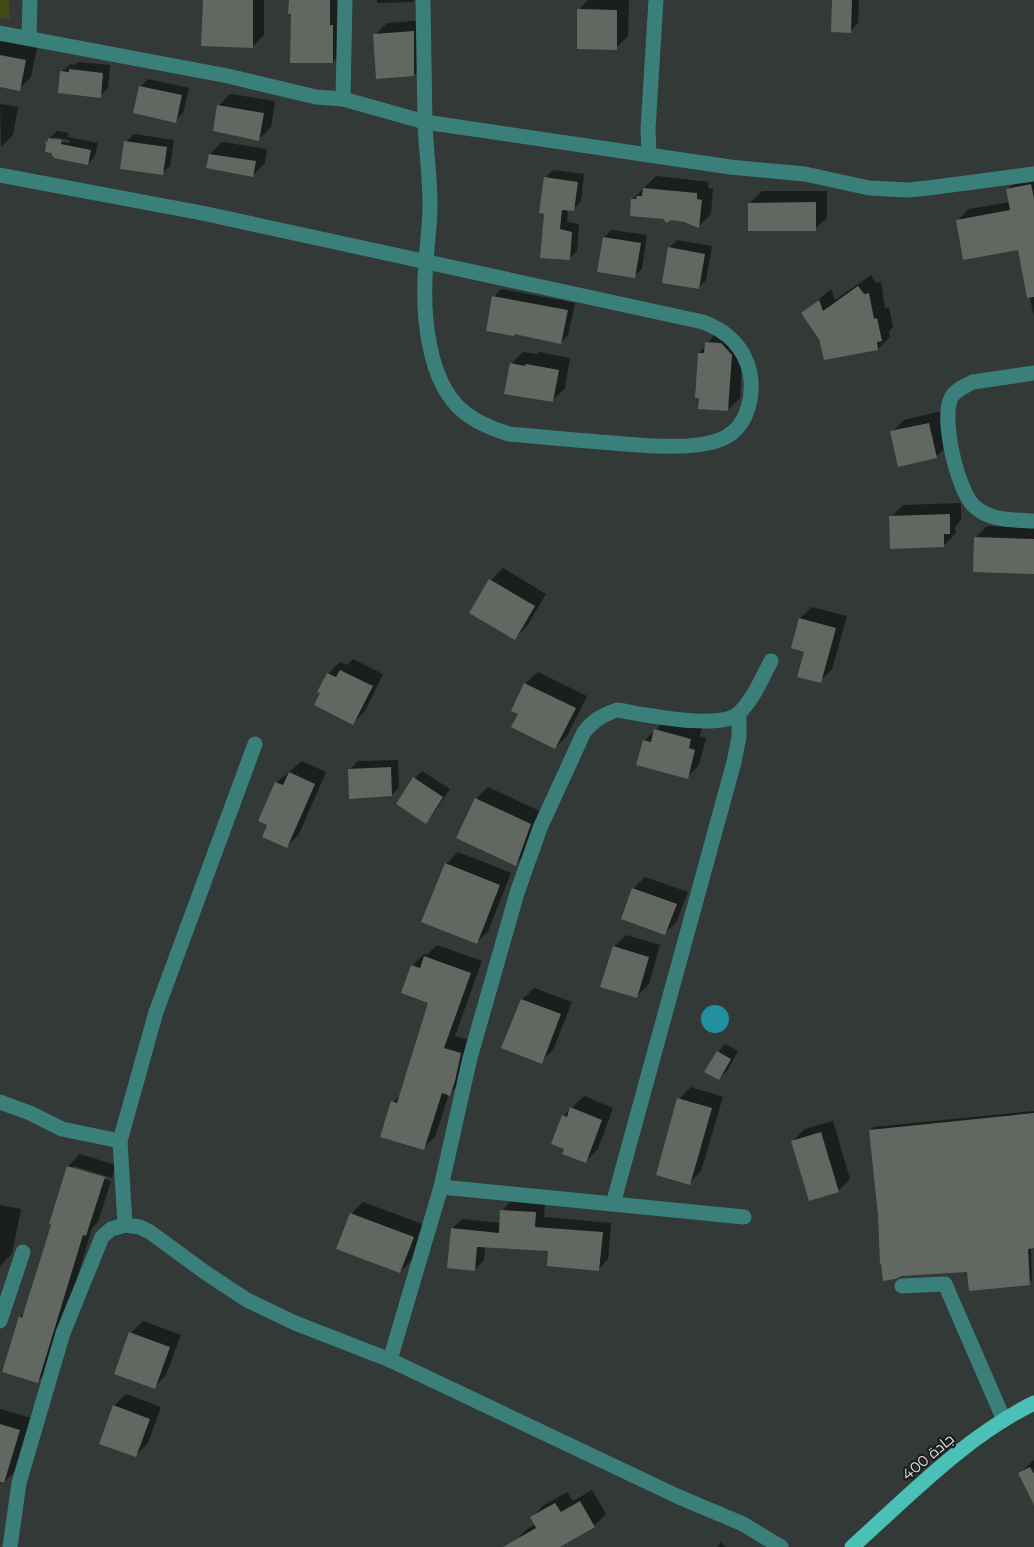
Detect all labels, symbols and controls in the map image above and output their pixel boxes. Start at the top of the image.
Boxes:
street label: جادة 400 [898,1429,958,1484]

